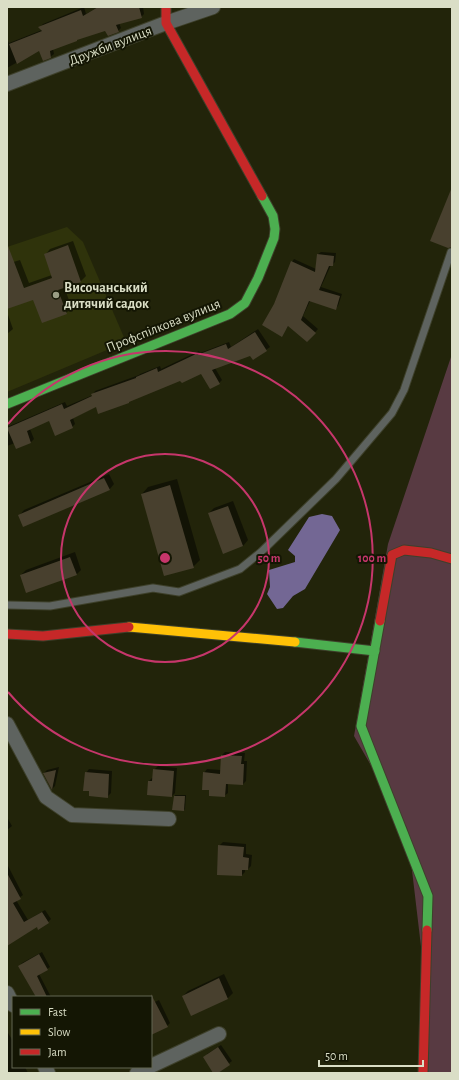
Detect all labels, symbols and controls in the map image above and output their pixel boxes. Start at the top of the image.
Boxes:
street label: Дружби вулиця [67,24,154,68]
place label: Височанський дитячий садок [64,281,149,311]
marker: Височанський дитячий садок [51,290,61,300]
street label: Профспілкова вулиця [104,297,223,355]
centre of rings [158,551,172,565]
text: 50 m [258,552,281,564]
text: 100 m [358,552,386,564]
legend [12,996,152,1068]
text: Fast [48,1006,67,1018]
text: Slow [48,1026,70,1038]
scale bar [319,1042,423,1068]
text: Jam [48,1046,67,1058]
text: 50 m [325,1050,348,1062]

